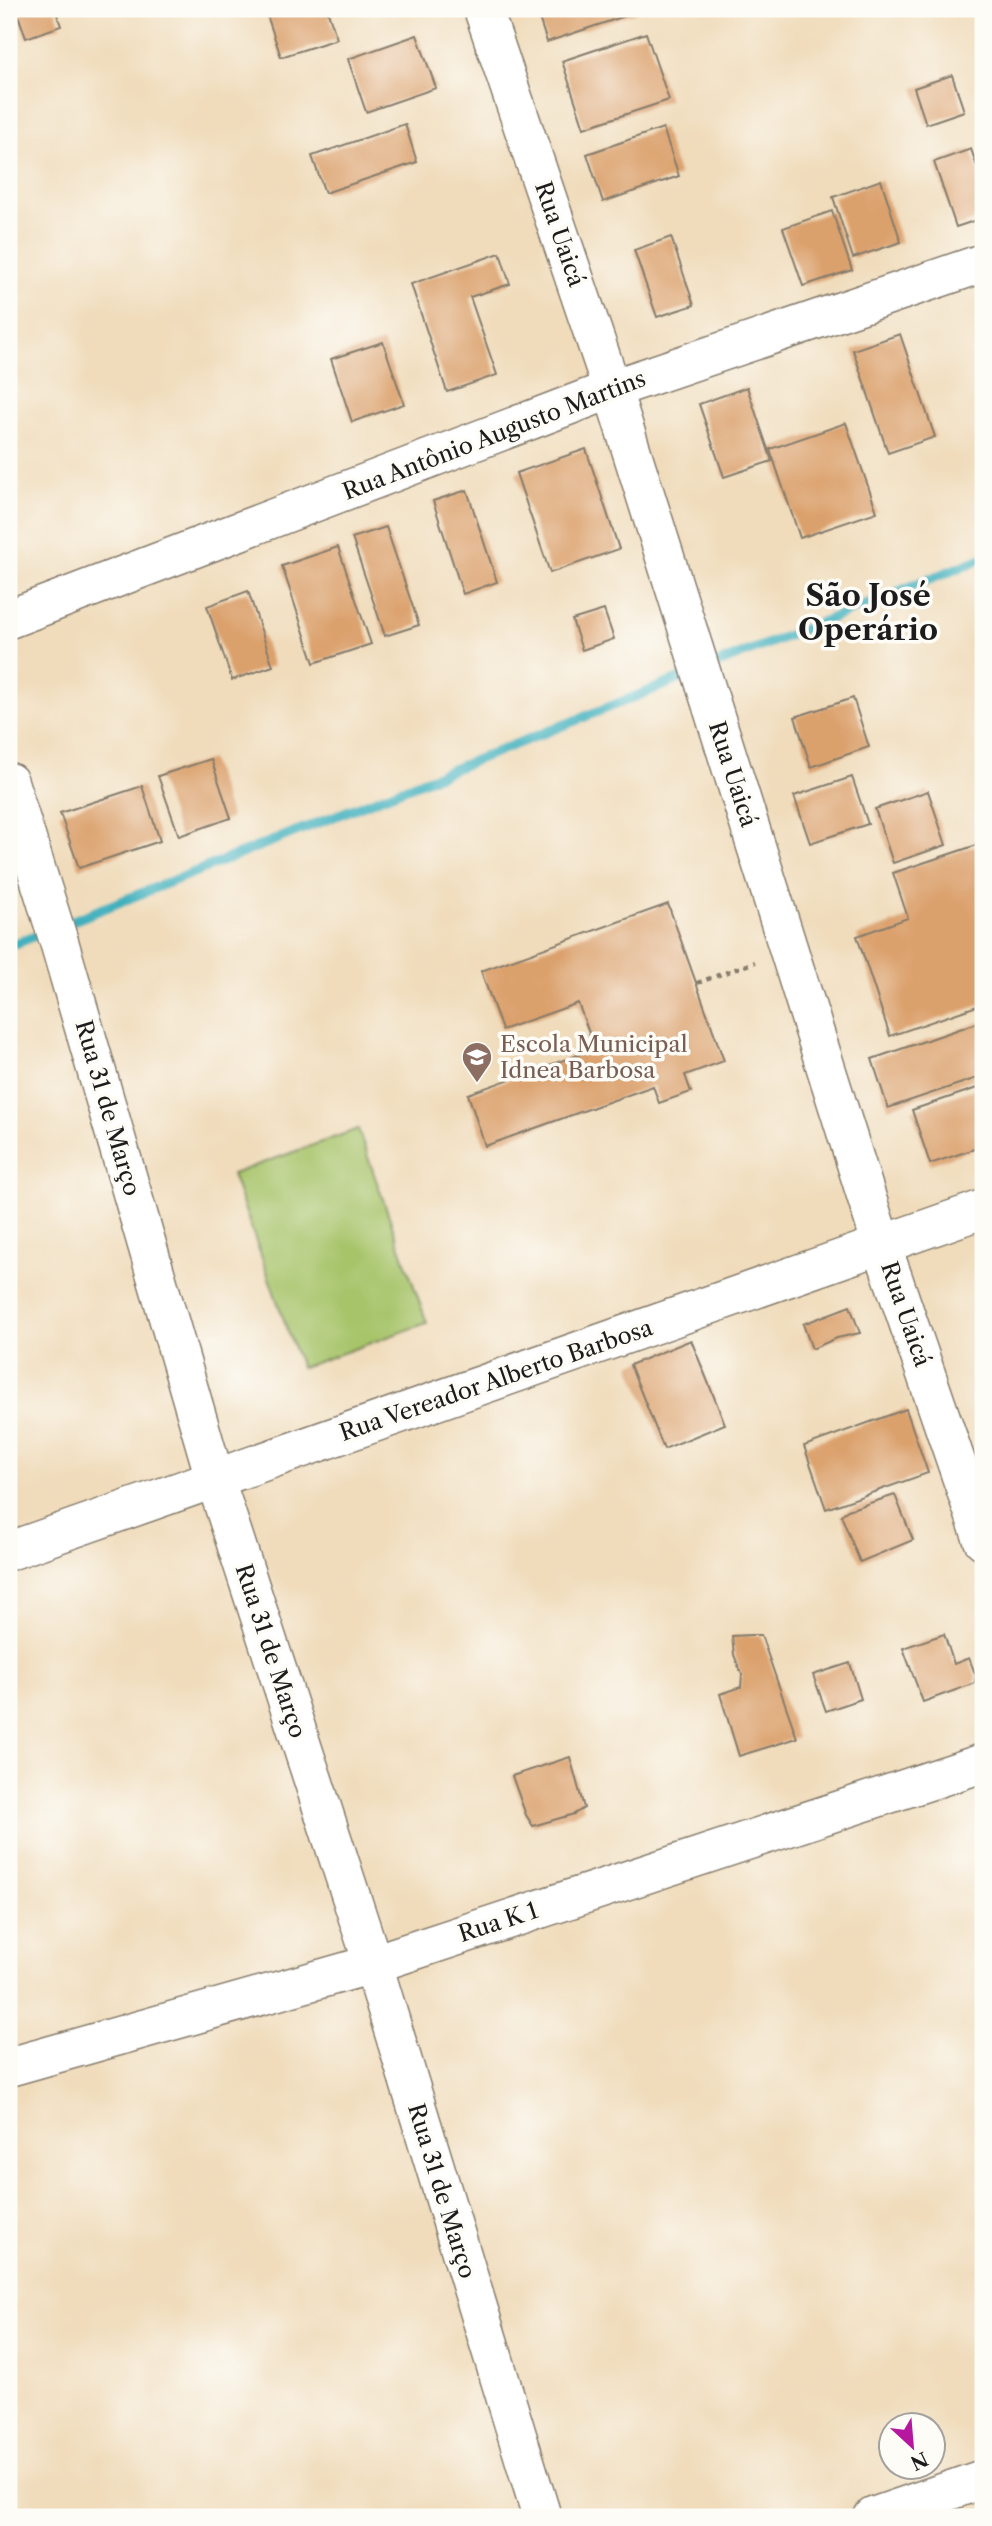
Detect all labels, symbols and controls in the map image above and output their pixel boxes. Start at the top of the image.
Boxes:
street label: Rua Uaicá [529,178,591,291]
street label: Rua Antônio Augusto Martins [339,364,649,506]
district label: São José Operário [798,577,938,648]
street label: Rua Uaicá [703,718,763,831]
street label: Rua 31 de Março [70,1017,146,1199]
place label: Escola Municipal Idnea Barbosa [500,1030,688,1084]
school or university icon: Escola Municipal Idnea Barbosa [460,1040,494,1084]
street label: Rua Uaicá [875,1258,937,1371]
street label: Rua Vereador Alberto Barbosa [336,1313,657,1447]
street label: Rua 31 de Março [230,1560,312,1742]
street label: Rua K 1 [455,1896,542,1948]
street label: Rua 31 de Março [402,2100,482,2282]
north arrow [876,2410,946,2480]
text: N [907,2447,932,2475]

